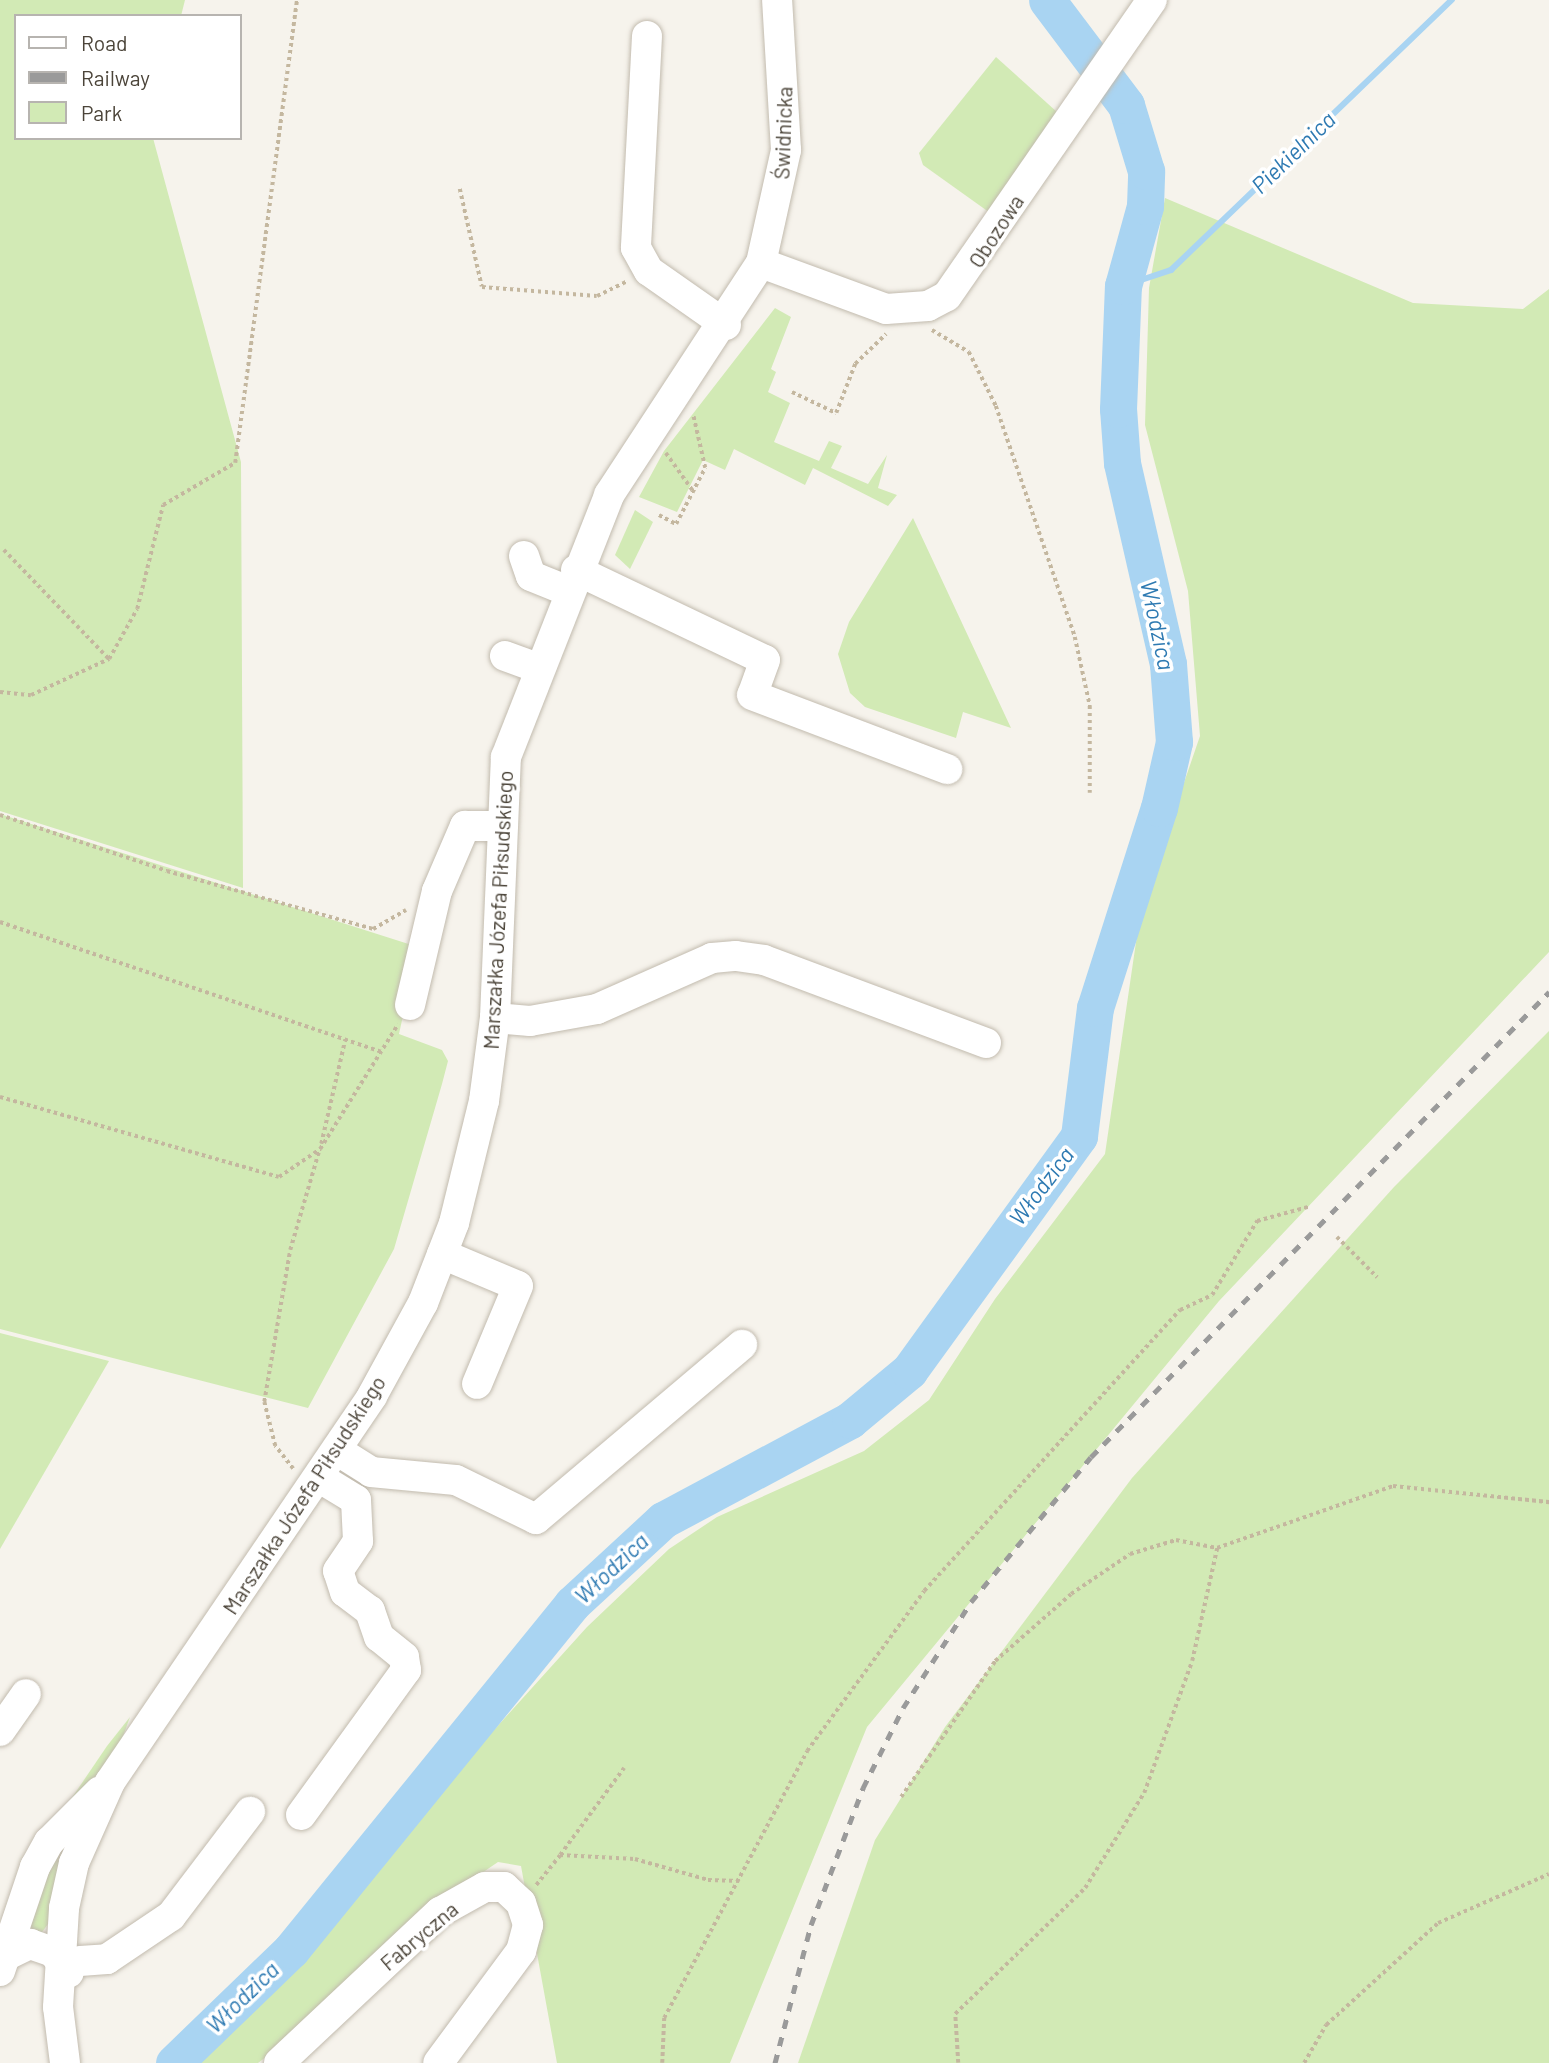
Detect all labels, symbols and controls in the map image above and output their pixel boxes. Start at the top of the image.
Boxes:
legend [14,14,242,140]
text: Road [81,30,127,55]
text: Railway [81,65,150,90]
street label: Świdnicka [769,86,797,180]
text: Park [81,100,122,125]
water label: Piekielnica [1245,105,1341,199]
street label: Obozowa [963,190,1029,272]
water label: Włodzica [1135,578,1181,672]
street label: Marszałka Józefa Piłsudskiego [478,770,518,1050]
water label: Włodzica [1003,1141,1079,1231]
street label: Marszałka Józefa Piłsudskiego [217,1371,391,1619]
water label: Włodzica [568,1527,654,1609]
street label: Fabryczna [375,1896,463,1976]
water label: Włodzica [200,1955,284,2039]

